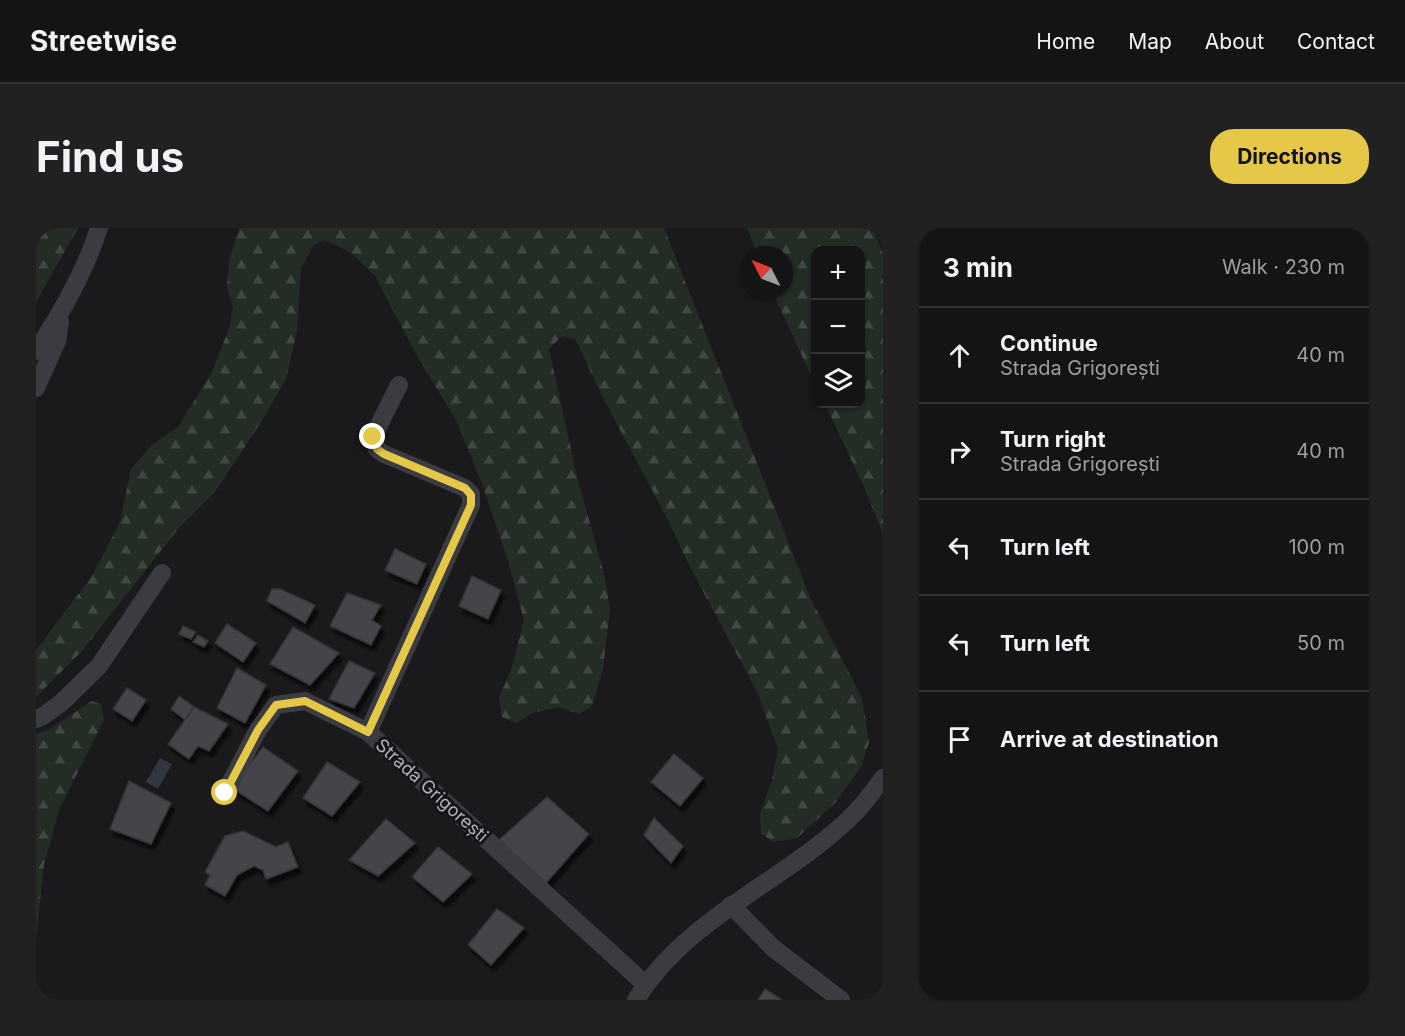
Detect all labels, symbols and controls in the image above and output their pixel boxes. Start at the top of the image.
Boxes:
text: Streetwise [30,24,177,58]
text: Home [1036,29,1095,54]
text: Map [1128,29,1172,54]
text: About [1205,29,1264,54]
text: Contact [1297,29,1375,54]
button: Directions [1210,129,1369,184]
text: Find us [36,131,184,182]
north arrow [739,246,793,300]
map controls [811,246,865,408]
button: + [811,246,865,300]
text: 3 min [943,252,1013,283]
text: Walk · 230 m [1222,255,1345,279]
button: − [811,300,865,354]
text: Continue [1000,330,1098,356]
icon: ahead [943,339,976,372]
text: 40 m [1296,343,1345,367]
button: layers [811,354,865,408]
text: Strada Grigorești [1000,356,1160,380]
route end [359,423,385,449]
text: Turn right [1000,426,1106,452]
icon: right [943,435,976,468]
text: 40 m [1296,439,1345,463]
text: Strada Grigorești [1000,452,1160,476]
icon: left [943,531,976,564]
text: Turn left [1000,534,1090,560]
text: 100 m [1288,535,1345,559]
icon: left [943,627,976,660]
text: Turn left [1000,630,1090,656]
text: 50 m [1297,631,1345,655]
icon: arrive [943,723,976,756]
text: Arrive at destination [1000,726,1219,752]
street label: Strada Grigorești [371,734,493,847]
route start [211,779,237,805]

